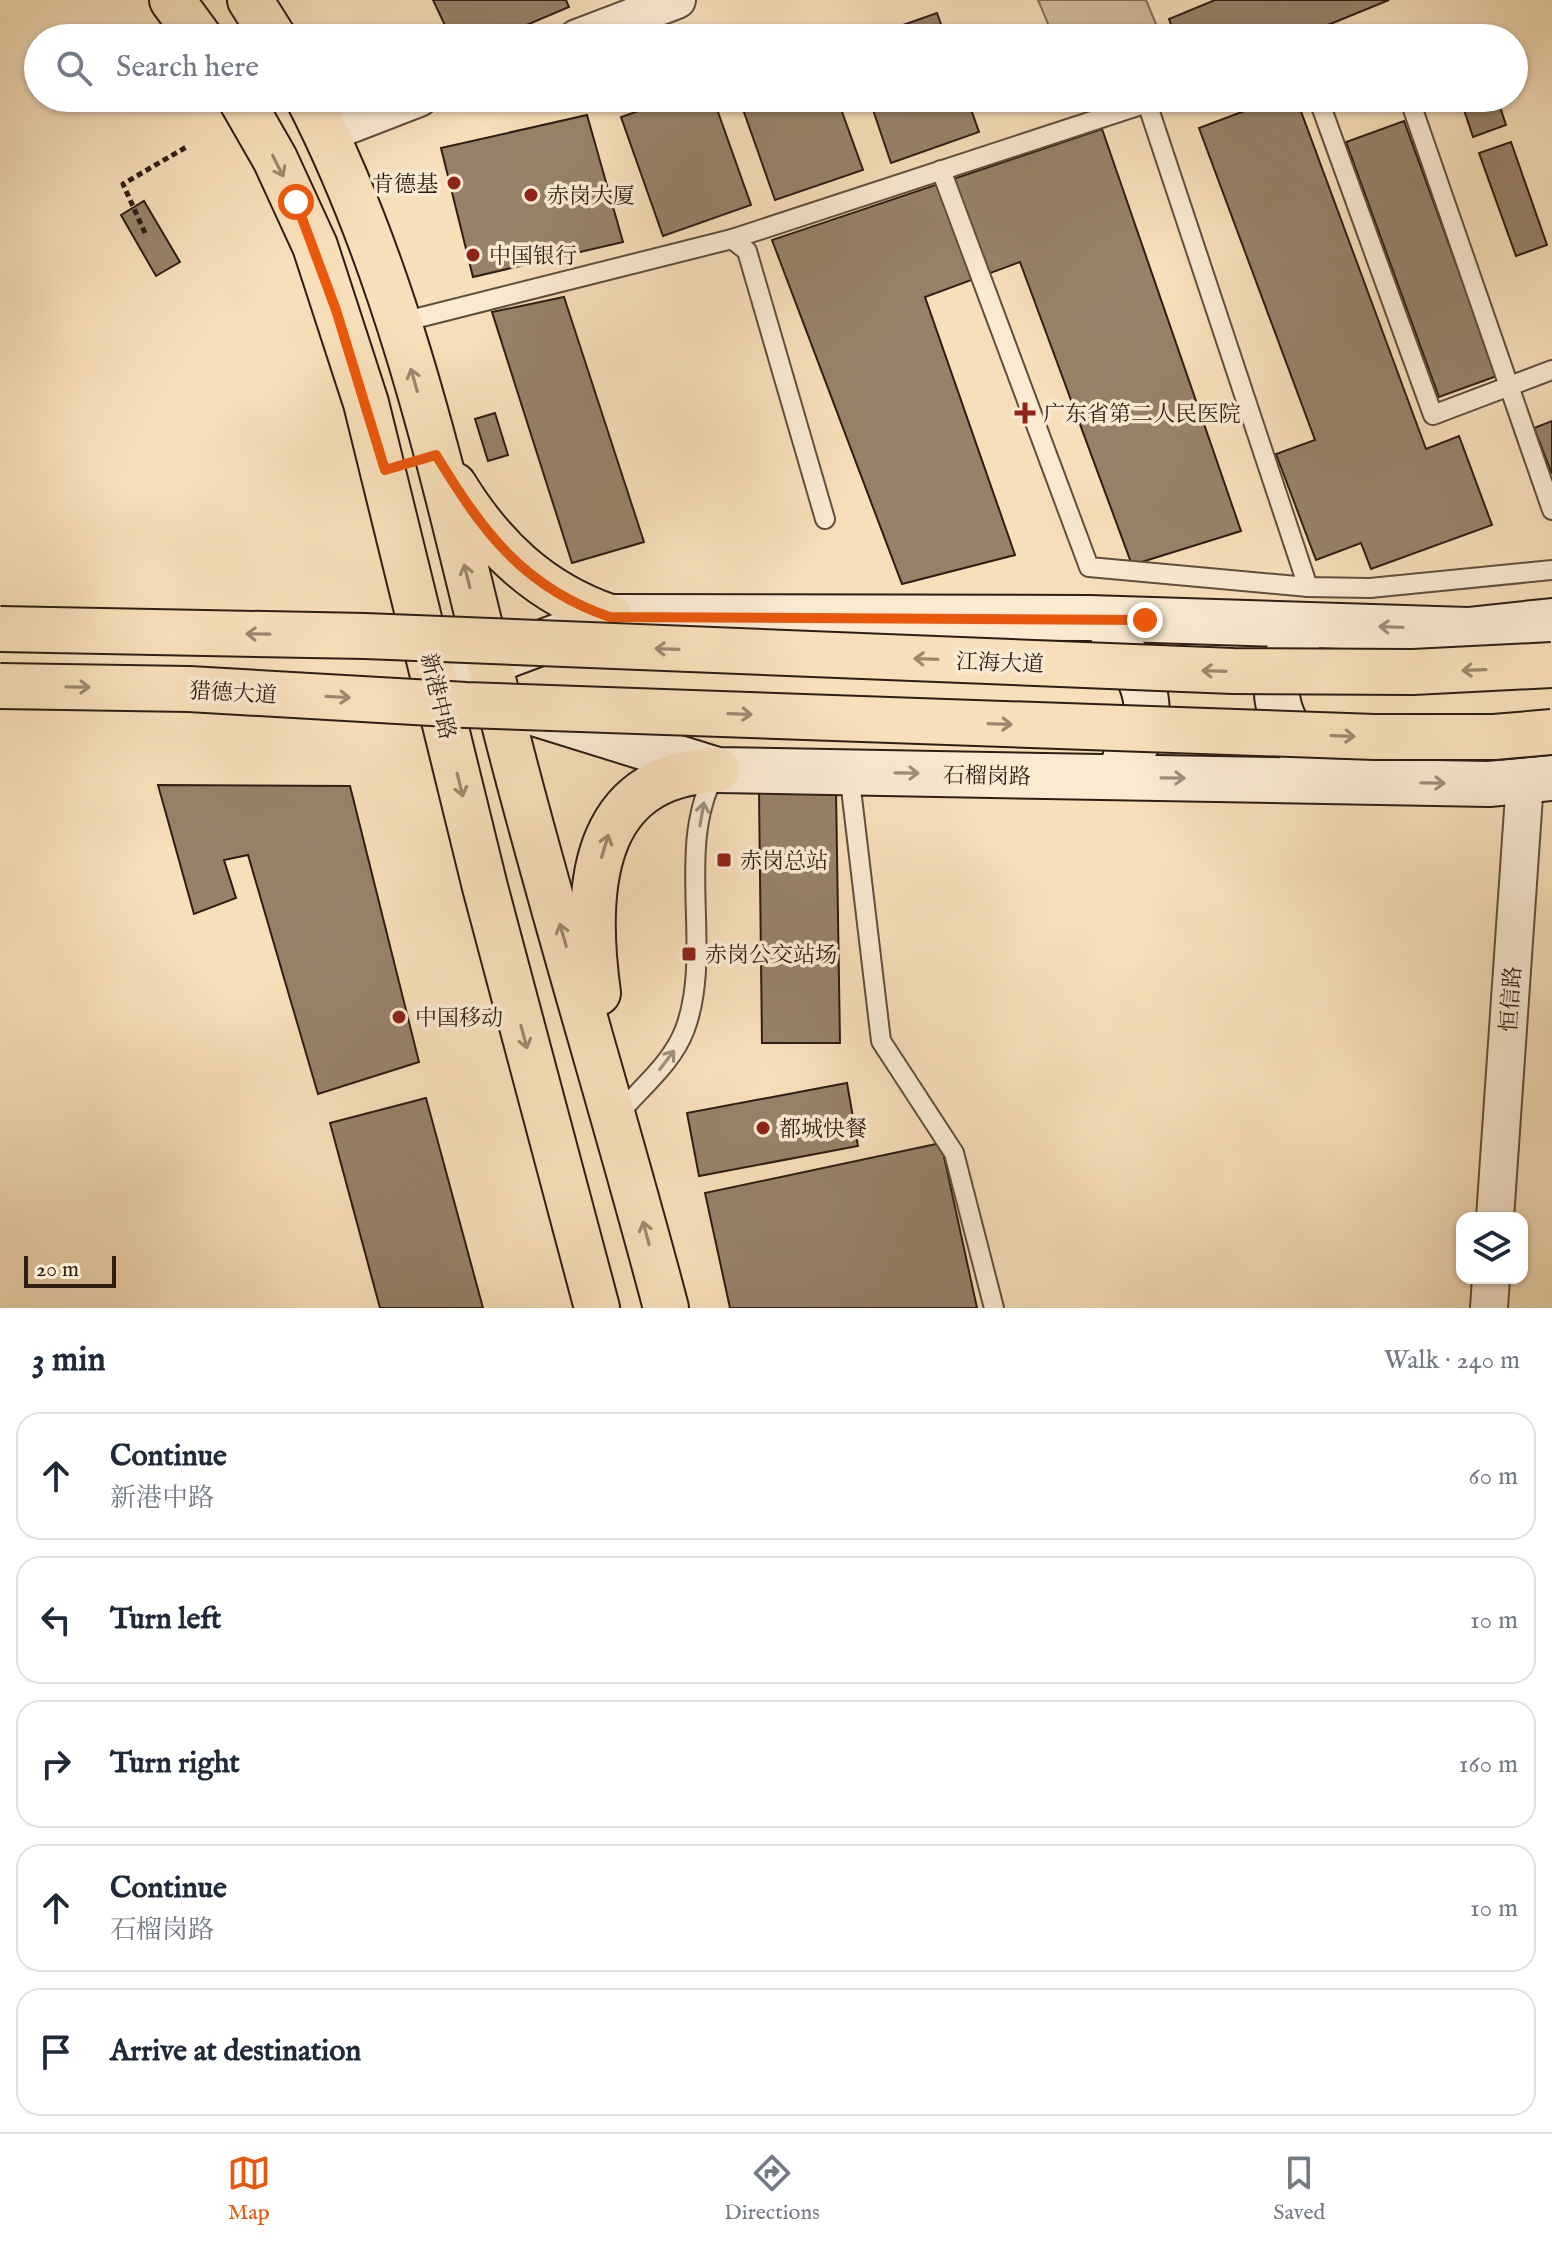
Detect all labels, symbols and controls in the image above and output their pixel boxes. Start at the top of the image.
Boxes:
search box [24,24,1528,112]
icon: search [52,46,96,90]
text: Search here [116,49,259,87]
one-way arrow [271,154,286,178]
place label: 肯德基 [372,171,438,199]
marker: 肯德基 [445,174,463,192]
place label: 赤岗大厦 [547,183,635,211]
route start [278,184,314,220]
marker: 赤岗大厦 [522,186,540,204]
place label: 中国银行 [489,243,577,271]
marker: 中国银行 [464,246,482,264]
one-way arrow [406,367,421,393]
place label: 广东省第二人民医院 [1043,401,1241,429]
marker: 广东省第二人民医院 [1014,402,1036,424]
one-way arrow [458,564,473,589]
route end [1127,602,1163,638]
one-way arrow [1378,620,1405,635]
one-way arrow [245,626,272,642]
one-way arrow [654,641,681,656]
street label: 江海大道 [955,648,1044,680]
street label: 新港中路 [414,650,461,742]
one-way arrow [913,652,940,667]
one-way arrow [1201,663,1228,678]
one-way arrow [1461,663,1488,678]
street label: 猎德大道 [188,678,278,710]
one-way arrow [64,680,91,695]
one-way arrow [324,690,351,705]
one-way arrow [726,707,753,722]
one-way arrow [986,716,1013,731]
one-way arrow [1329,729,1356,744]
street label: 石榴岗路 [943,762,1031,792]
one-way arrow [893,765,920,781]
one-way arrow [1159,770,1186,786]
one-way arrow [453,772,468,798]
one-way arrow [1419,775,1446,790]
one-way arrow [695,802,710,828]
one-way arrow [598,834,613,860]
place label: 赤岗总站 [740,848,828,876]
marker: 赤岗总站 [715,851,733,869]
one-way arrow [555,923,570,949]
place label: 赤岗公交站场 [705,942,837,970]
marker: 赤岗公交站场 [680,945,698,963]
street label: 恒信路 [1496,965,1528,1033]
place label: 中国移动 [415,1005,503,1033]
marker: 中国移动 [390,1008,408,1026]
one-way arrow [518,1024,533,1050]
one-way arrow [658,1050,675,1071]
place label: 都城快餐 [779,1116,867,1144]
marker: 都城快餐 [754,1119,772,1137]
map controls [1456,1212,1528,1284]
button: layers [1456,1212,1528,1284]
one-way arrow [637,1220,652,1246]
scale bar [24,1252,116,1288]
text: 20 m [36,1256,79,1284]
text: 3 min [32,1339,106,1382]
text: Walk · 240 m [1384,1344,1520,1377]
text: Continue [110,1438,227,1476]
icon: ahead [34,1454,78,1498]
text: 60 m [1469,1460,1518,1493]
text: 新港中路 [110,1482,214,1515]
icon: left [34,1598,78,1642]
text: Turn left [110,1601,221,1639]
text: 10 m [1470,1604,1518,1637]
icon: right [34,1742,78,1786]
text: Turn right [110,1745,240,1783]
text: 160 m [1459,1748,1518,1781]
text: Continue [110,1870,227,1908]
icon: ahead [34,1886,78,1930]
text: 10 m [1470,1892,1518,1925]
text: 石榴岗路 [110,1914,214,1947]
icon: arrive [34,2030,78,2074]
text: Arrive at destination [110,2033,361,2071]
tab: Map [227,2151,271,2227]
tab: Directions [724,2151,820,2227]
tab: Saved [1273,2151,1325,2227]

